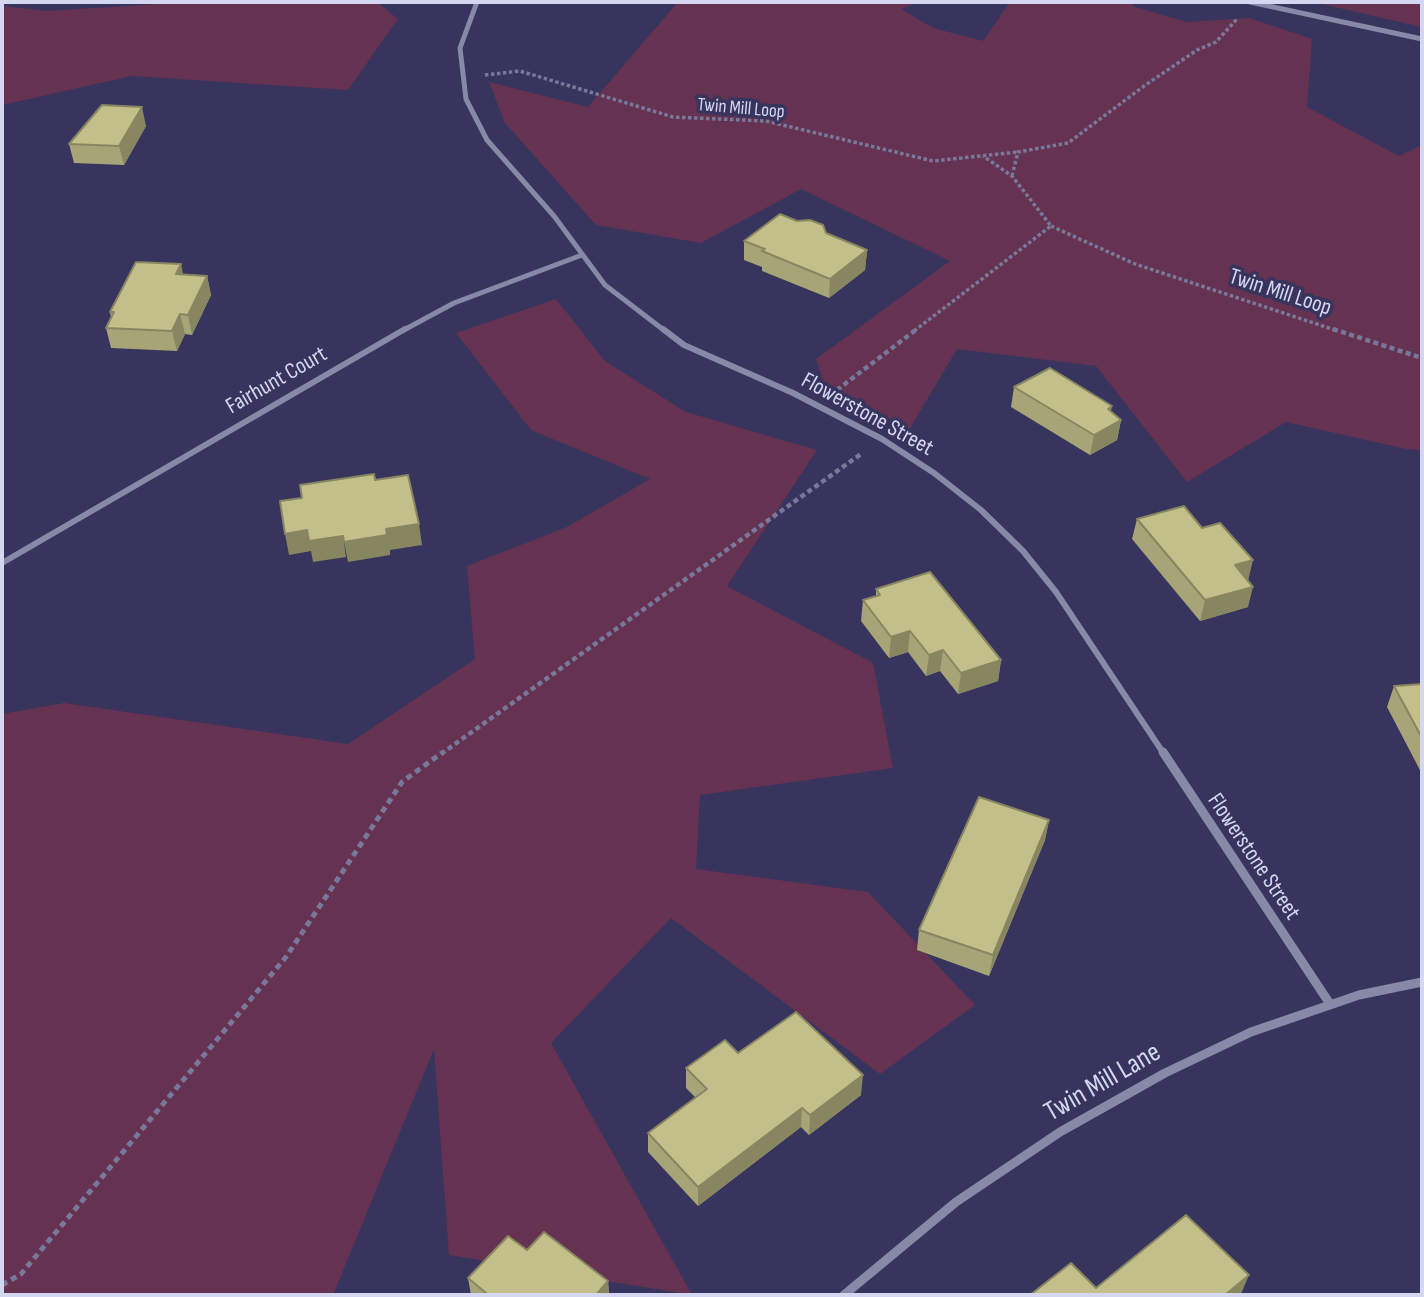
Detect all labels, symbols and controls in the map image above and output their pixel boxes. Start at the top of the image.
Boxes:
street label: Twin Mill Loop [696,94,786,124]
street label: Twin Mill Loop [1225,263,1335,323]
street label: Fairhunt Court [222,341,332,421]
street label: Flowerstone Street [796,367,938,463]
street label: Flowerstone Street [1201,788,1305,926]
street label: Twin Mill Lane [1039,1036,1167,1130]

